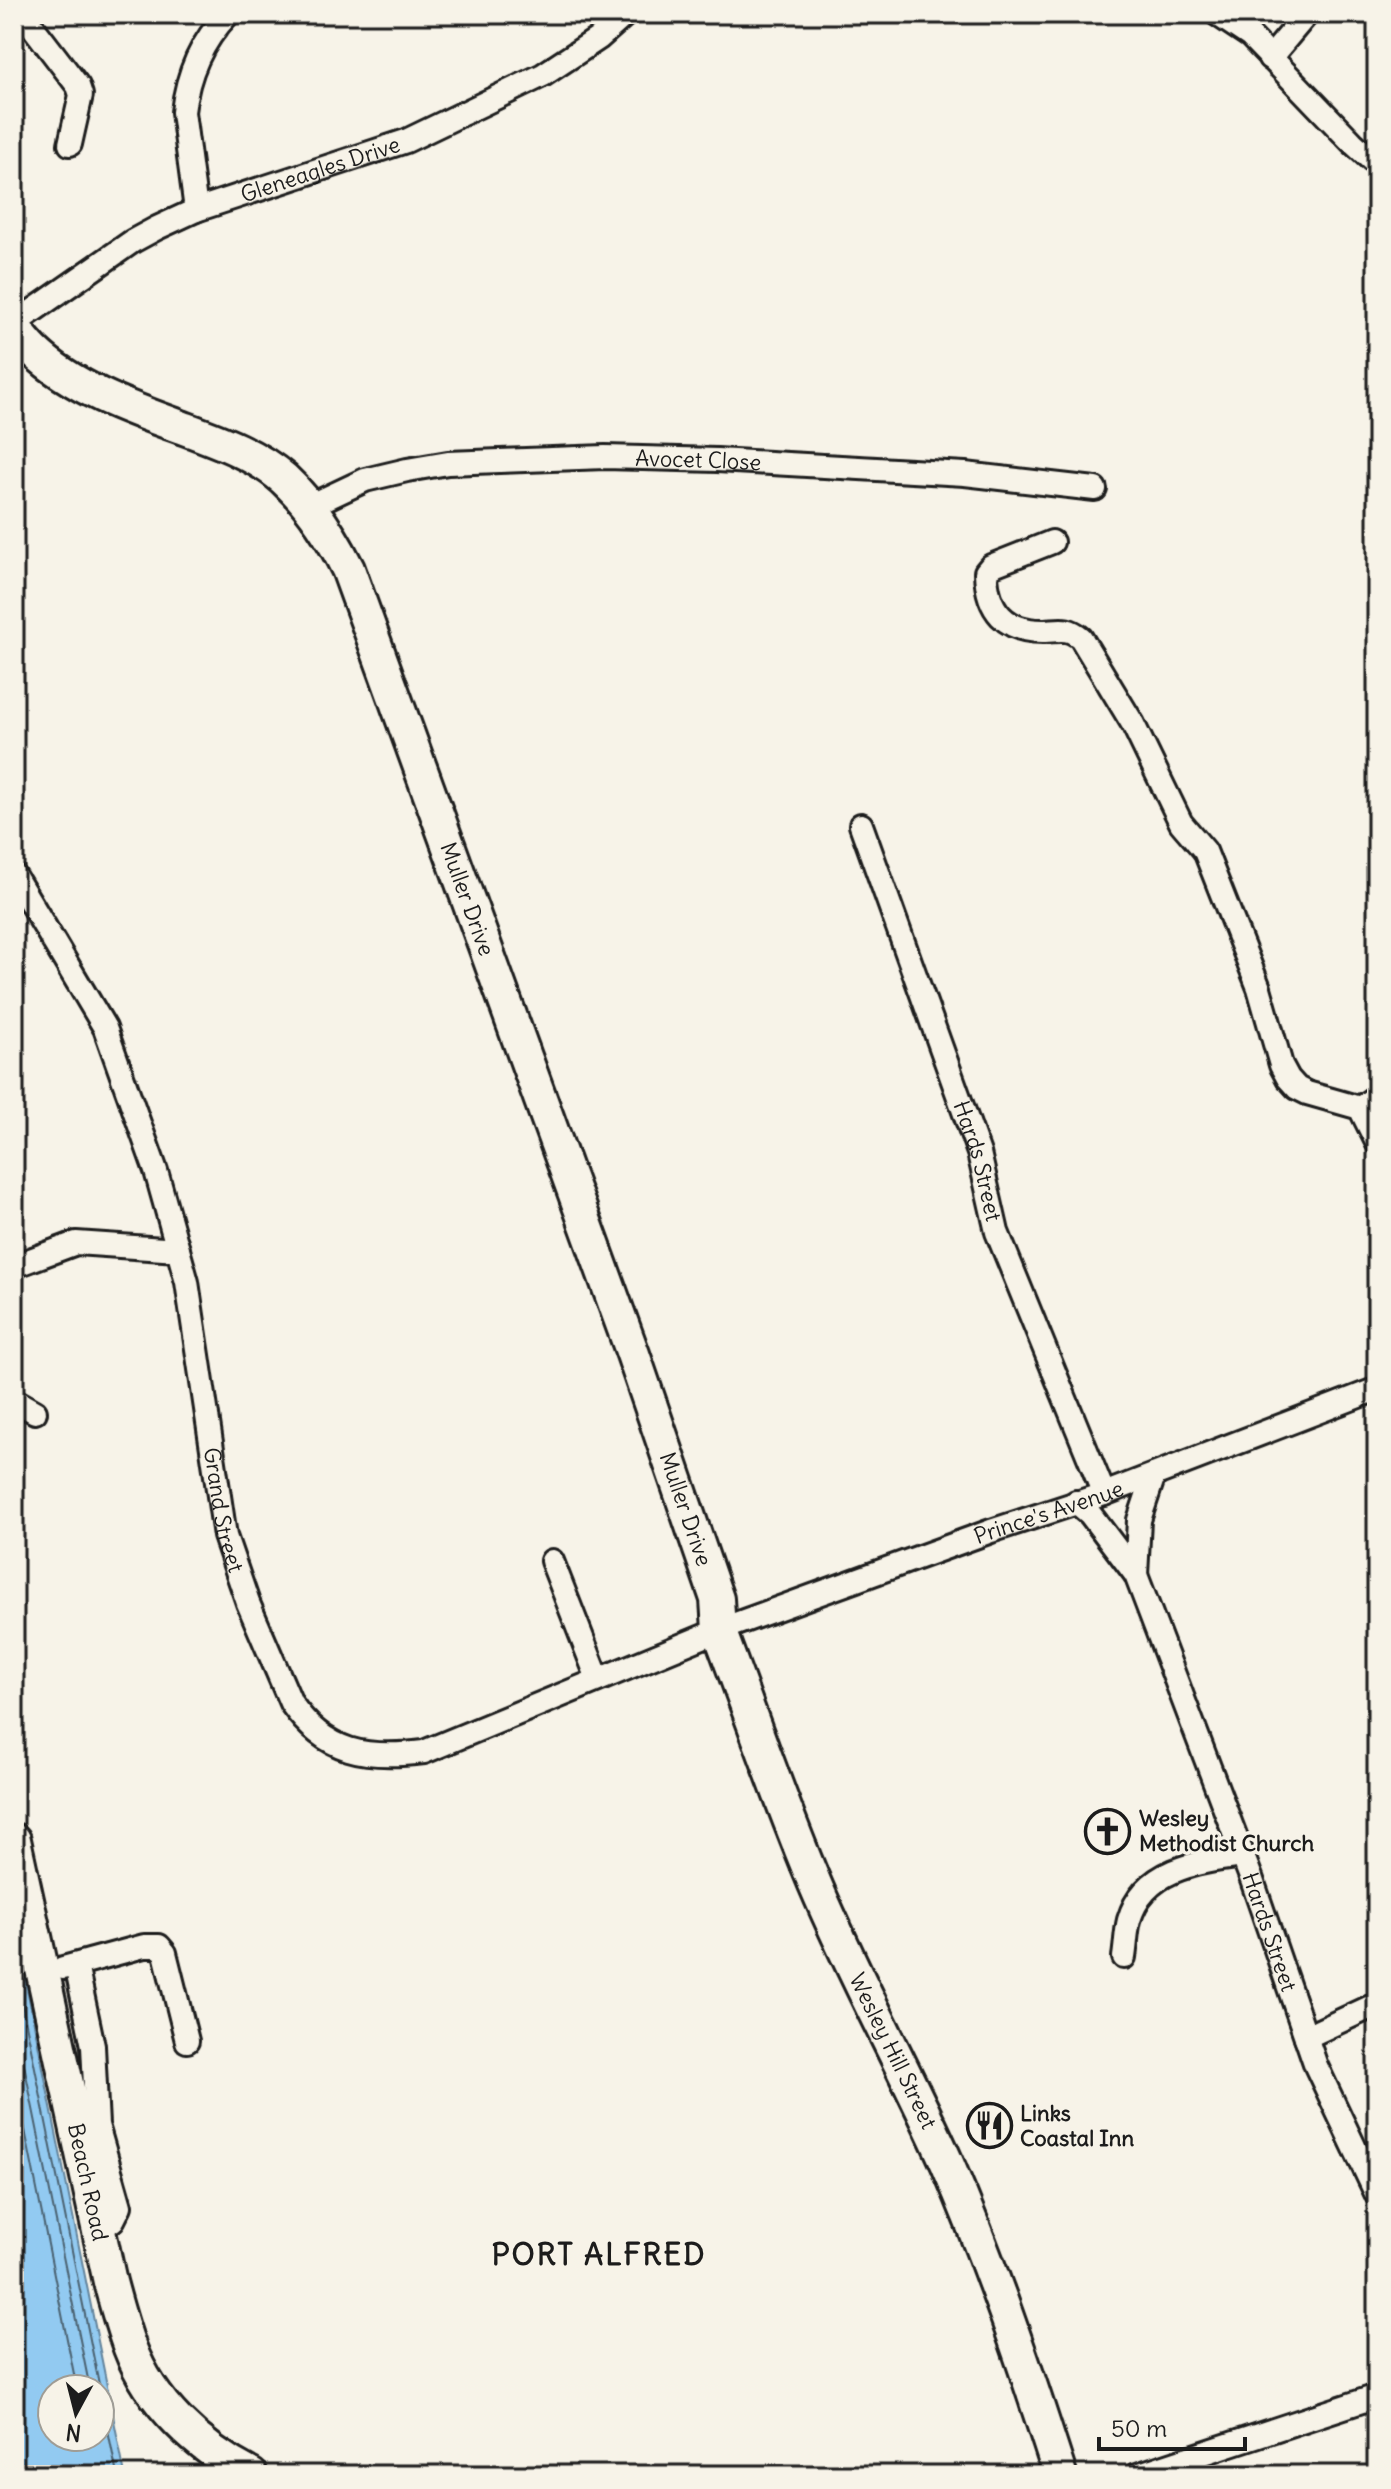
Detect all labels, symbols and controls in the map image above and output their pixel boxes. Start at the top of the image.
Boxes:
street label: Gleneagles Drive [237,130,403,208]
street label: Avocet Close [635,444,762,476]
street label: Muller Drive [434,838,501,959]
street label: Hards Street [947,1097,1008,1224]
street label: Grand Street [198,1446,250,1576]
street label: Muller Drive [654,1448,719,1570]
street label: Prince's Avenue [970,1474,1127,1550]
place label: Wesley Methodist Church [1139,1804,1314,1857]
church icon: Wesley Methodist Church [1084,1807,1132,1855]
street label: Hards Street [1236,1869,1303,1995]
street label: Wesley Hill Street [843,1968,943,2133]
place label: Links Coastal Inn [1020,2099,1135,2152]
restaurant icon: Links Coastal Inn [965,2102,1013,2150]
street label: Beach Road [62,2121,115,2243]
district label: PORT ALFRED [491,2235,707,2273]
north arrow [36,2373,116,2453]
scale bar [1099,2401,1245,2451]
text: 50 m [1111,2413,1167,2443]
text: N [64,2418,83,2448]

